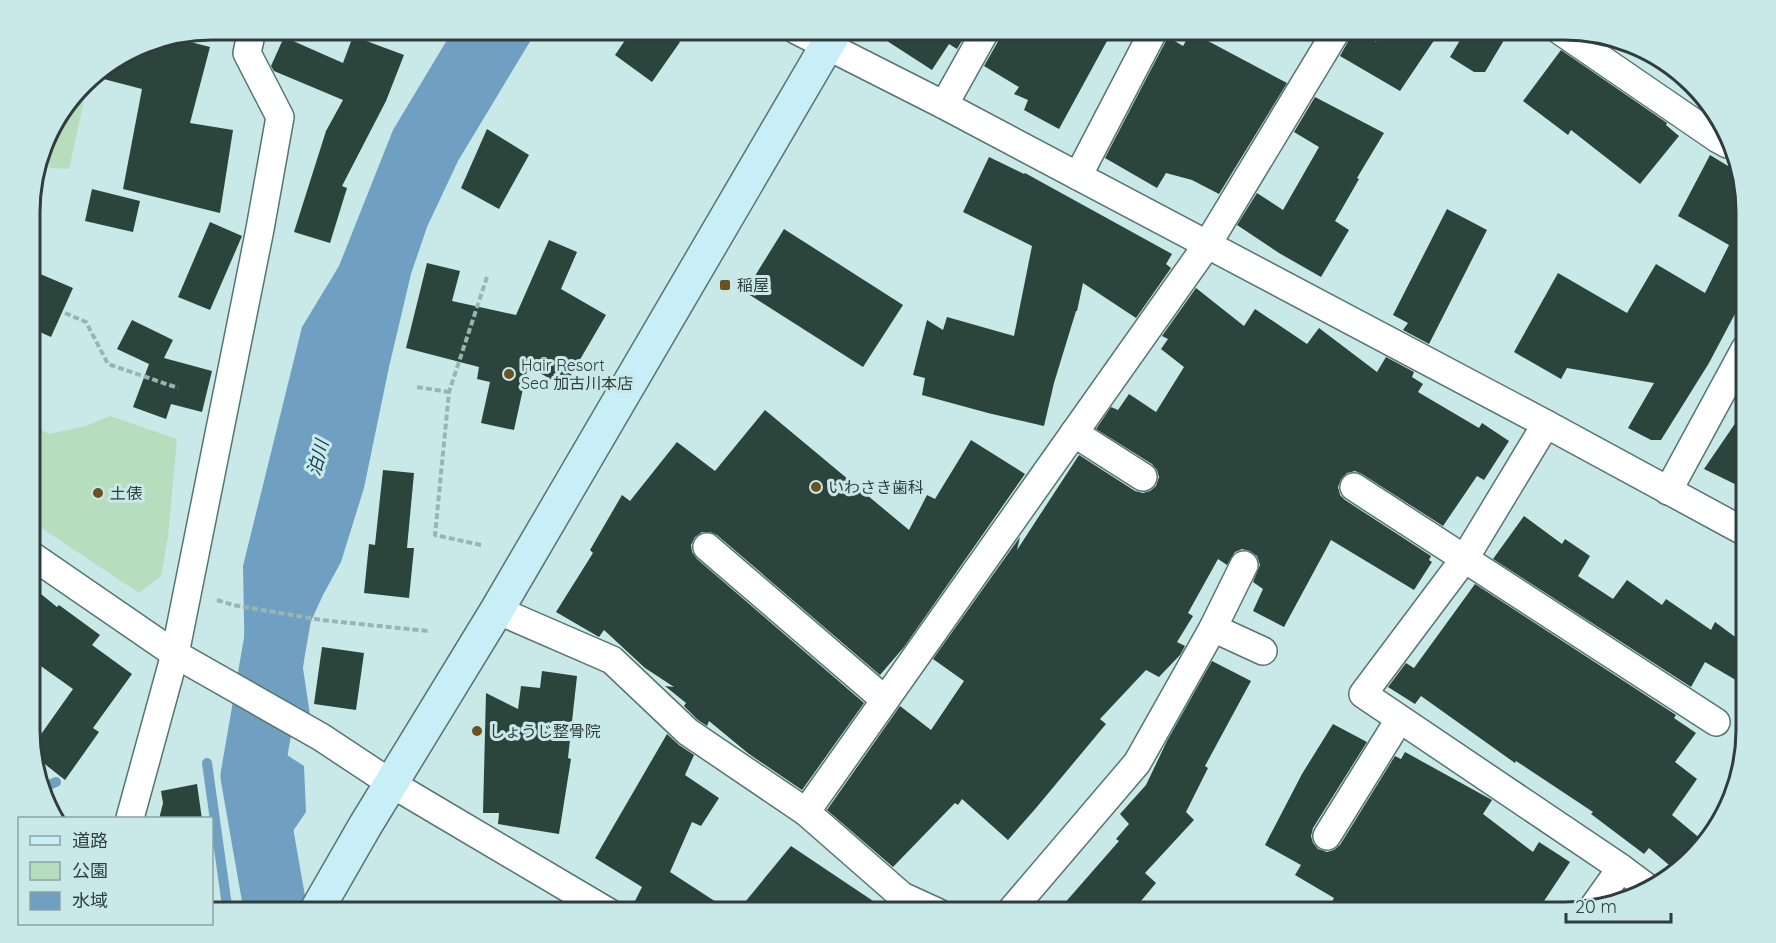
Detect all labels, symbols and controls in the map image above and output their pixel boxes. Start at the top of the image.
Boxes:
place label: 稲屋 [737,275,769,295]
marker: 稲屋 [718,278,732,292]
place label: Hair Resort Sea 加古川本店 [521,355,633,393]
marker: Hair Resort Sea 加古川本店 [502,367,516,381]
water label: 泊川 [302,436,334,478]
place label: いわさき歯科 [828,477,924,497]
marker: いわさき歯科 [809,480,823,494]
place label: 土俵 [110,483,142,503]
marker: 土俵 [91,486,105,500]
place label: しょうじ整骨院 [489,721,601,741]
marker: しょうじ整骨院 [470,724,484,738]
legend [18,817,213,925]
text: 道路 [72,829,108,852]
text: 公園 [72,859,108,882]
scale bar [1566,886,1671,924]
text: 水域 [72,889,108,912]
text: 20 m [1575,895,1617,918]

